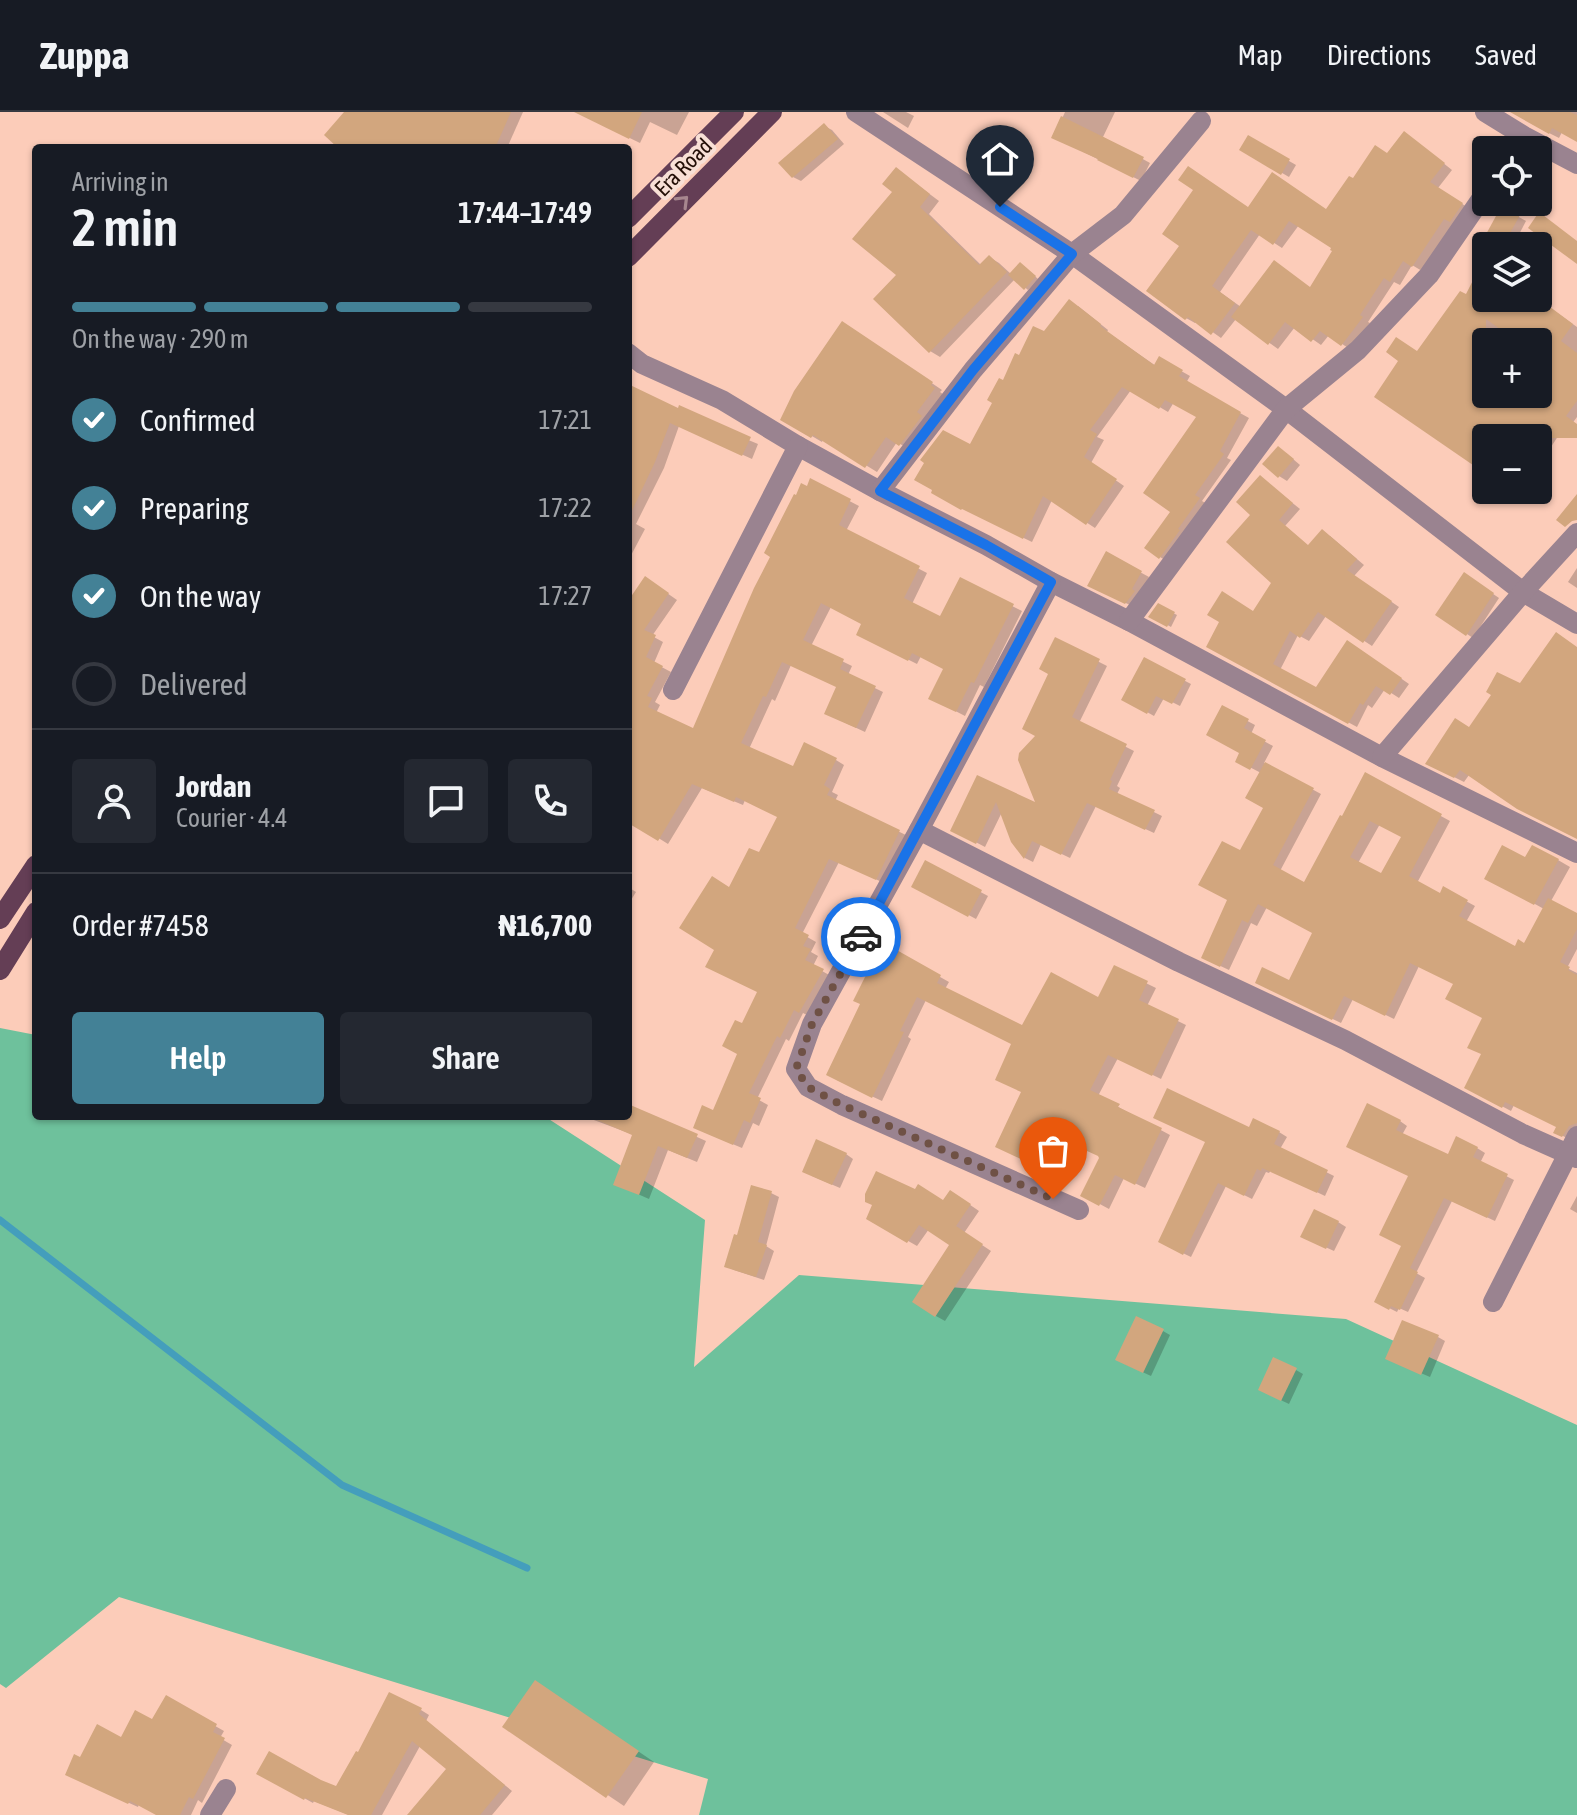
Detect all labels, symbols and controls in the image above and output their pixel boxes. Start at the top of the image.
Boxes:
text: Zuppa [40,34,129,77]
text: Map [1238,39,1283,71]
text: Directions [1327,39,1431,71]
text: Saved [1475,39,1537,71]
pin [966,125,1034,207]
street label: Era Road [649,133,717,201]
map controls [1472,136,1552,504]
button: locate [1472,136,1552,216]
icon: home [978,137,1022,181]
text: Arriving in [72,167,169,197]
text: 17:44–17:49 [458,195,592,229]
one-way arrow [674,196,688,210]
text: 2 min [72,197,178,257]
button: layers [1472,232,1552,312]
text: On the way · 290 m [72,324,249,354]
button: + [1472,328,1552,408]
icon: check [72,398,116,442]
text: Confirmed [140,403,255,437]
text: 17:21 [538,405,592,435]
button: − [1472,424,1552,504]
icon: check [72,486,116,530]
text: Preparing [140,491,249,525]
text: 17:22 [538,493,592,523]
icon: check [72,574,116,618]
text: On the way [140,579,261,613]
text: 17:27 [538,581,592,611]
text: Delivered [140,667,248,701]
button: person [72,759,156,843]
button: chat [404,759,488,843]
button: phone [508,759,592,843]
text: Jordan [176,769,251,803]
text: Courier · 4.4 [176,803,287,833]
courier [821,897,901,977]
text: Order #7458 [72,908,209,942]
text: ₦16,700 [498,908,592,942]
icon: car [839,915,883,959]
button: Help [72,1012,324,1104]
button: Share [340,1012,592,1104]
pin [1019,1117,1087,1199]
icon: bag [1031,1129,1075,1173]

